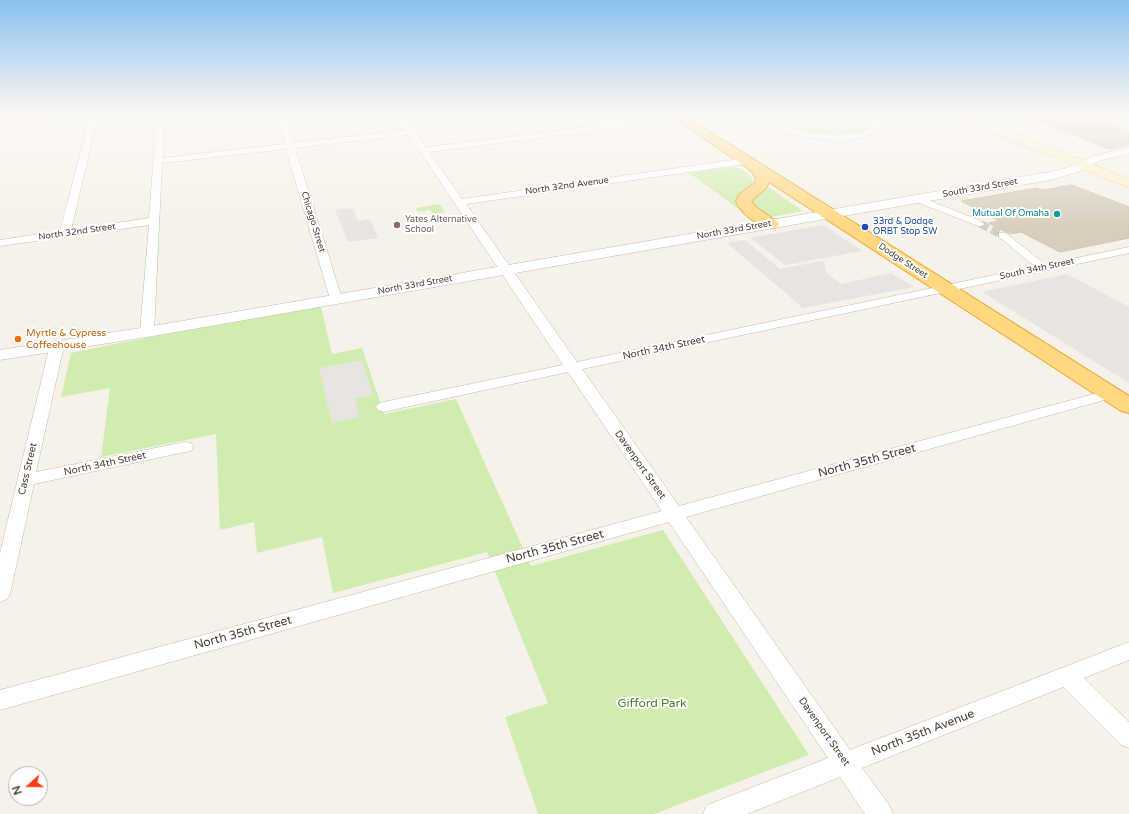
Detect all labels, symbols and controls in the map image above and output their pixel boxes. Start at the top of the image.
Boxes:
street label: North 32nd Avenue [525,175,609,197]
street label: South 33rd Street [942,176,1018,200]
street label: Chicago Street [299,190,327,254]
place label: Mutual Of Omaha [972,209,1049,219]
marker: Mutual Of Omaha [1052,209,1062,219]
place label: Yates Alternative School [405,215,477,236]
place label: 33rd & Dodge ORBT Stop SW [873,217,937,238]
street label: North 33rd Street [696,218,772,242]
marker: Yates Alternative School [392,220,402,230]
street label: North 32nd Street [38,221,116,243]
marker: 33rd & Dodge ORBT Stop SW [860,222,870,232]
street label: Dodge Street [876,241,930,281]
street label: South 34th Street [999,256,1075,282]
street label: North 33rd Street [377,273,453,297]
place label: Myrtle & Cypress Coffeehouse [26,327,106,350]
street label: North 34th Street [622,333,706,363]
marker: Myrtle & Cypress Coffeehouse [13,334,23,344]
street label: Davenport Street [612,428,668,502]
street label: North 35th Street [816,441,918,481]
street label: Cass Street [16,442,40,496]
street label: North 34th Street [63,449,147,479]
street label: North 35th Street [504,527,606,567]
street label: North 35th Street [192,613,294,653]
street label: Davenport Street [796,695,852,769]
park label: Gifford Park [617,697,687,711]
street label: North 35th Avenue [869,707,977,759]
north arrow [8,766,48,806]
text: N [10,784,25,797]

